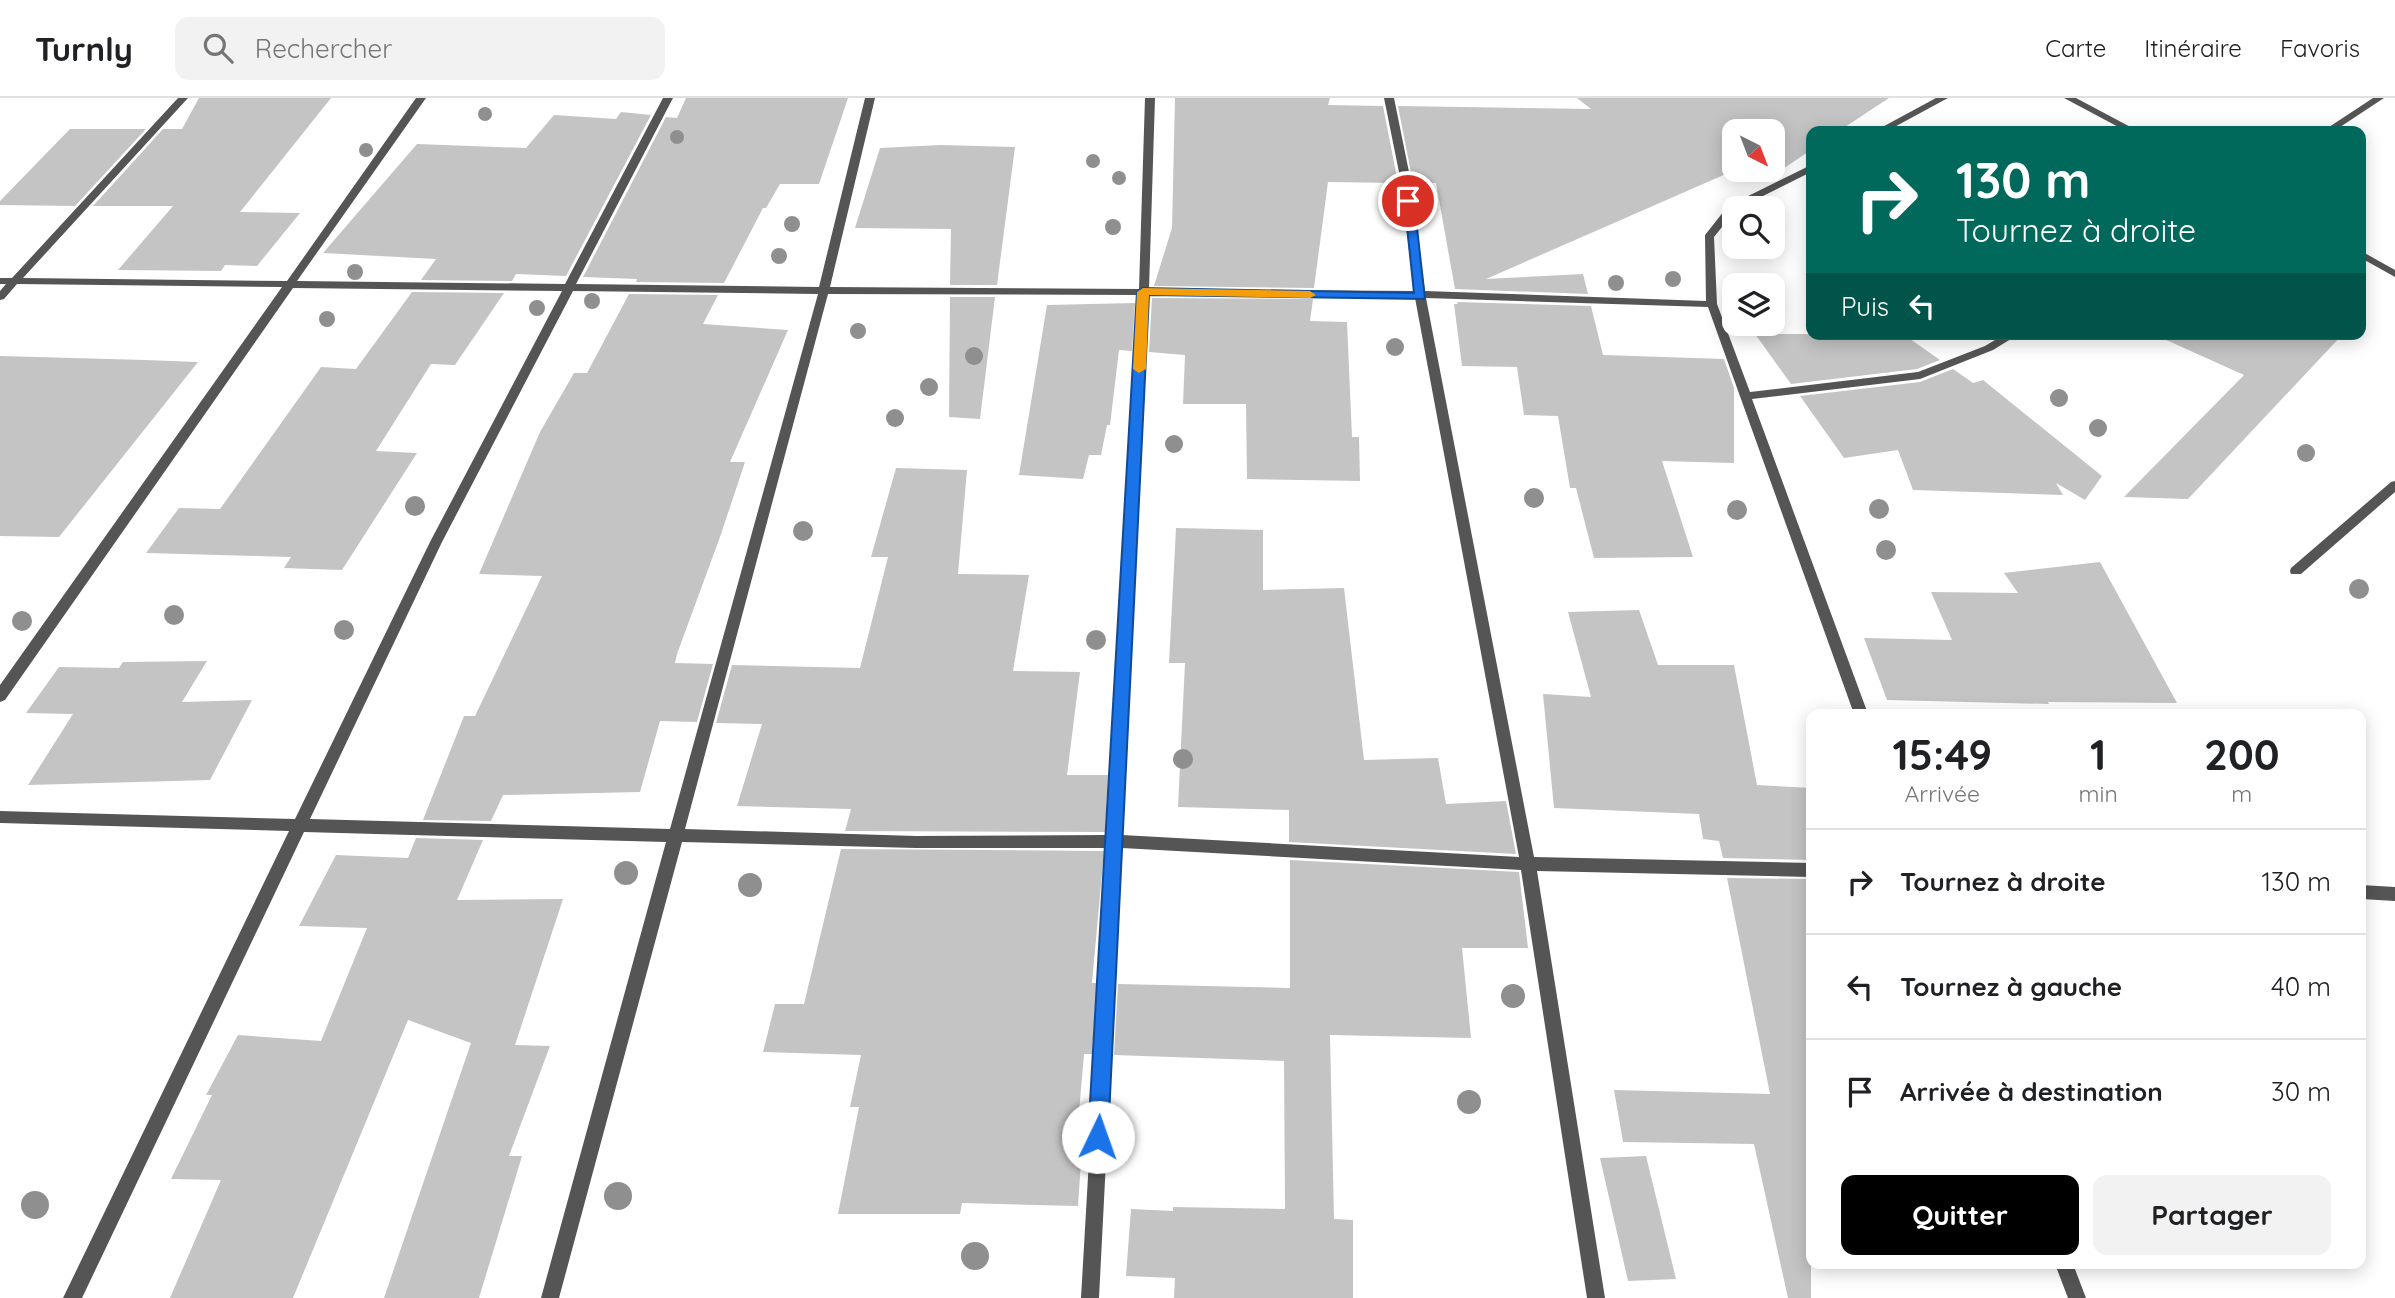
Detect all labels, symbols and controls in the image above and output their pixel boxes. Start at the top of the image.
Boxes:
search box [175,17,665,80]
text: Turnly [35,28,133,69]
icon: search [199,29,237,67]
text: Rechercher [255,32,392,65]
text: Carte [2045,33,2106,63]
text: Itinéraire [2144,33,2242,63]
text: Favoris [2280,33,2360,63]
north arrow [1722,119,1785,182]
map controls [1722,119,1785,336]
text: 130 m [1956,149,2090,210]
icon: right [1841,154,1932,245]
pin [1378,171,1438,231]
icon: arrive [1389,182,1427,220]
button: search [1722,196,1785,259]
text: Tournez à droite [1956,210,2196,250]
button: layers [1722,273,1785,336]
icon: left [1903,287,1941,325]
text: Puis [1841,290,1889,323]
text: 15:49 [1892,728,1992,781]
text: 1 [2090,728,2106,781]
text: 200 [2204,728,2280,781]
text: Arrivée [1904,779,1980,808]
text: min [2079,779,2118,808]
text: m [2231,779,2252,808]
icon: right [1841,863,1879,901]
text: Tournez à droite [1900,865,2105,898]
text: 130 m [2261,865,2331,898]
icon: left [1841,968,1879,1006]
text: Tournez à gauche [1900,970,2122,1003]
text: 40 m [2271,970,2331,1003]
icon: arrive [1841,1073,1879,1111]
text: Arrivée à destination [1900,1075,2163,1108]
text: 30 m [2271,1075,2331,1108]
position arrow [1061,1100,1135,1174]
button: Quitter [1841,1175,2079,1255]
button: Partager [2093,1175,2331,1255]

